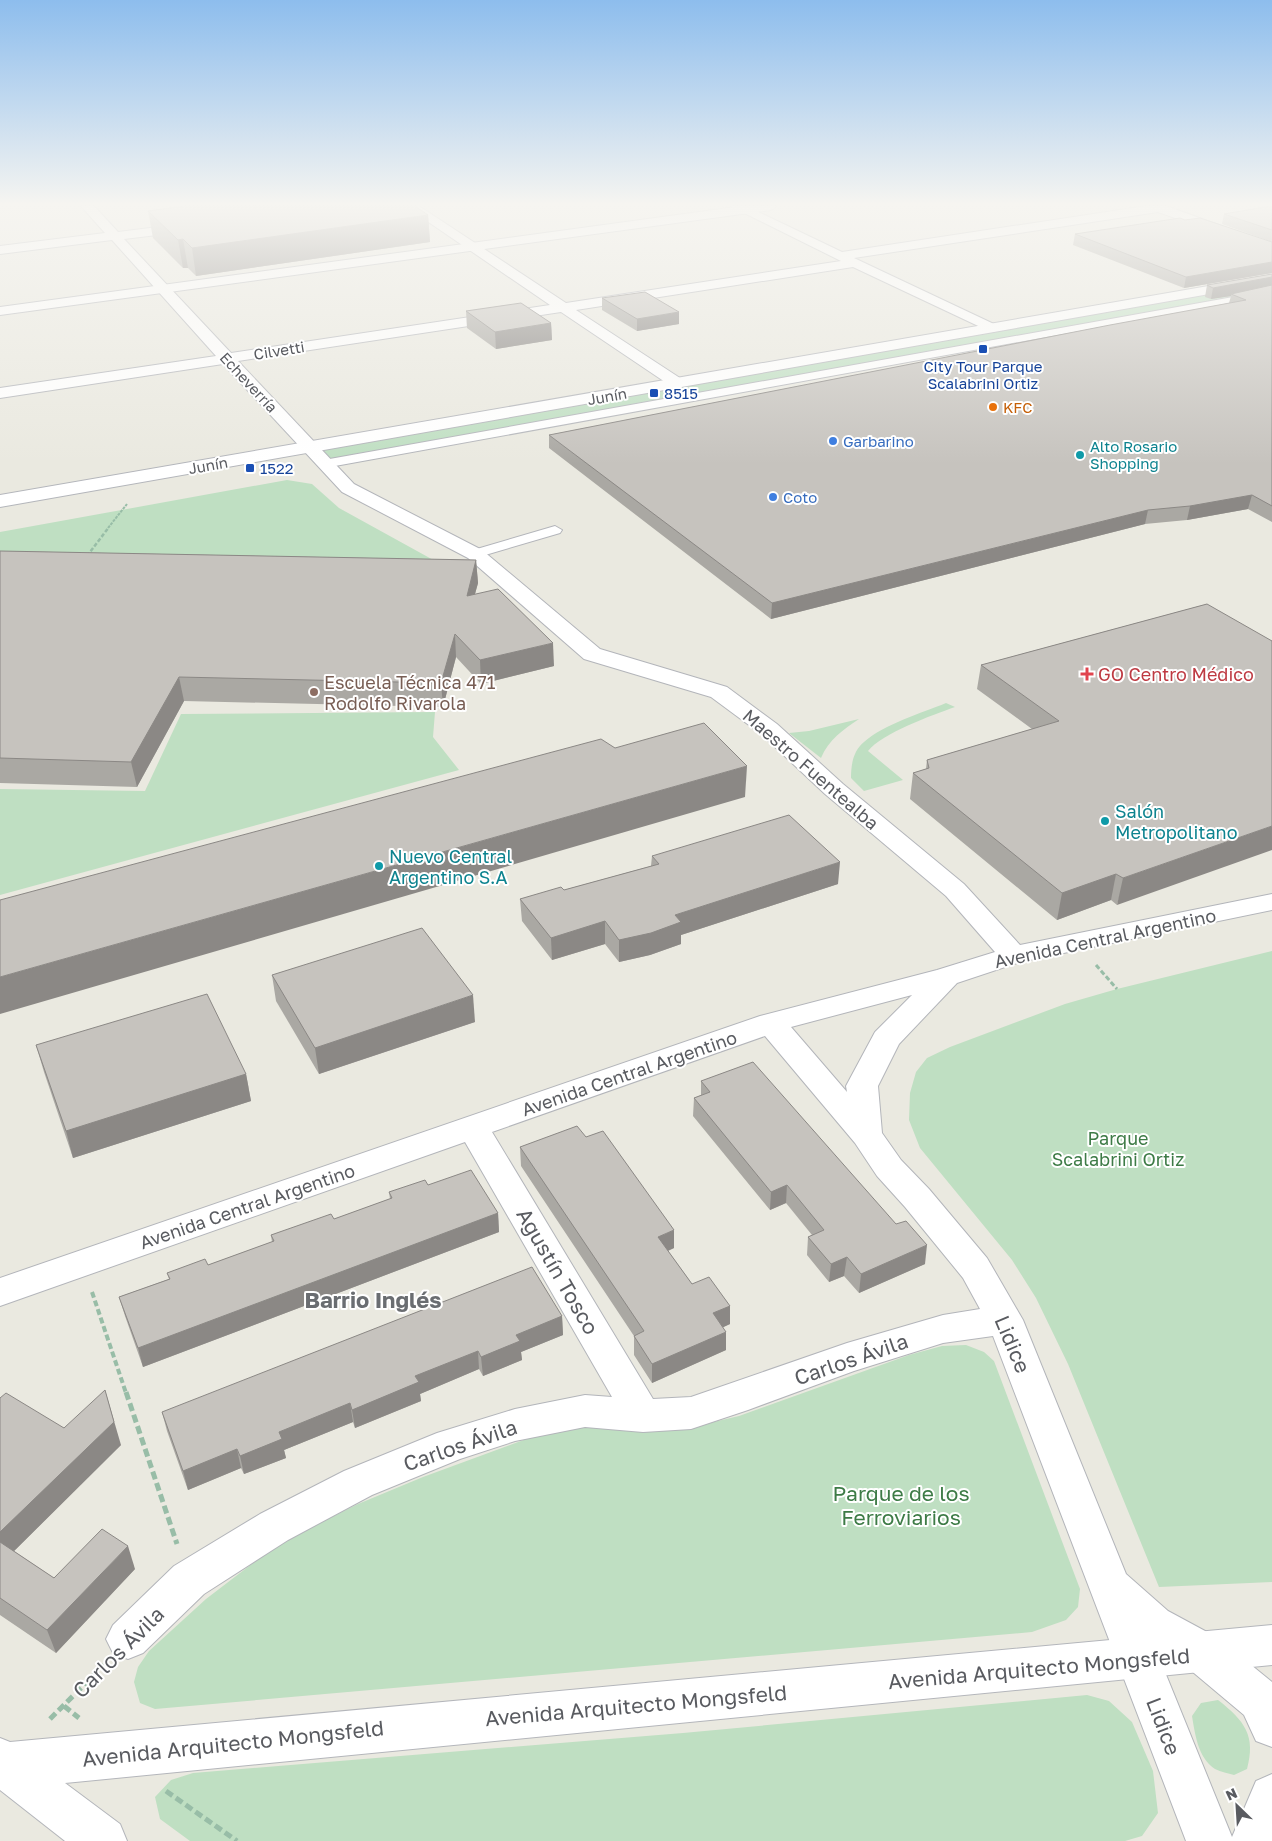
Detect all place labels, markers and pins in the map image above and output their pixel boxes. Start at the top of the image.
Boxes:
marker: City Tour Parque Scalabrini Ortiz [977,343,989,355]
place label: City Tour Parque Scalabrini Ortiz [923,357,1043,392]
place label: 8515 [664,384,698,402]
marker: 8515 [648,387,660,399]
place label: KFC [1003,398,1032,416]
marker: KFC [987,401,999,413]
place label: Garbarino [843,432,914,450]
marker: Garbarino [827,435,839,447]
place label: Alto Rosario Shopping [1090,437,1177,472]
marker: Alto Rosario Shopping [1074,449,1086,461]
place label: 1522 [260,459,293,477]
marker: 1522 [244,462,256,474]
place label: Coto [783,488,817,506]
marker: Coto [767,491,779,503]
place label: GO Centro Médico [1098,663,1254,685]
marker: GO Centro Médico [1080,667,1094,681]
place label: Escuela Técnica 471 Rodolfo Rivarola [324,671,496,714]
marker: Escuela Técnica 471 Rodolfo Rivarola [308,686,320,698]
place label: Salón Metropolitano [1115,800,1237,843]
marker: Salón Metropolitano [1099,815,1111,827]
place label: Nuevo Central Argentino S.A [389,845,512,888]
marker: Nuevo Central Argentino S.A [373,860,385,872]

